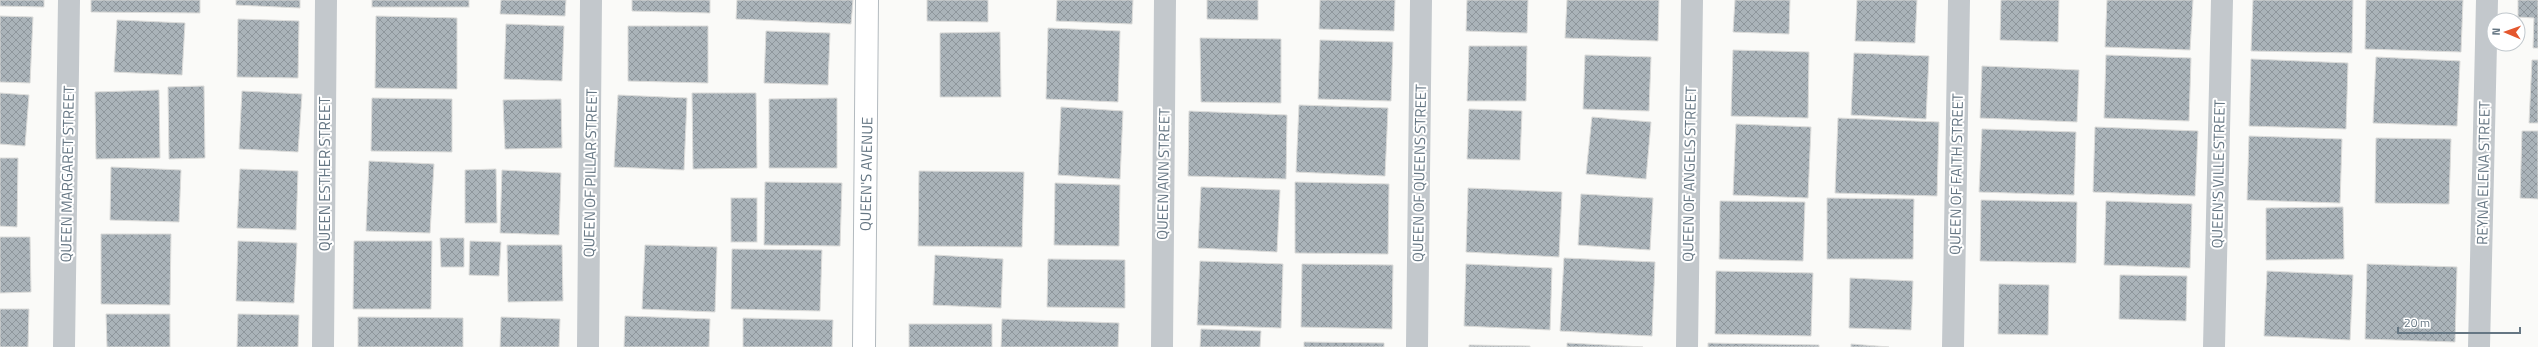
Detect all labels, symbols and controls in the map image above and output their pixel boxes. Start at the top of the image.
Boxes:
north arrow [2486,12,2526,52]
text: N [2488,28,2504,36]
street label: QUEEN OF QUEENS STREET [1406,84,1432,262]
street label: QUEEN MARGARET STREET [54,85,80,263]
street label: QUEEN OF ANGELS STREET [1676,86,1702,262]
street label: QUEEN OF PILLAR STREET [577,88,603,258]
street label: QUEEN OF FAITH STREET [1943,93,1969,255]
street label: QUEEN ESTHER STREET [313,97,336,251]
street label: QUEEN'S VILLE STREET [2205,99,2231,249]
street label: REYNA ELENA STREET [2470,101,2496,245]
street label: QUEEN ANN STREET [1150,108,1176,240]
street label: QUEEN'S AVENUE [854,117,878,231]
scale bar [2398,309,2520,335]
text: 20 m [2404,313,2430,332]

